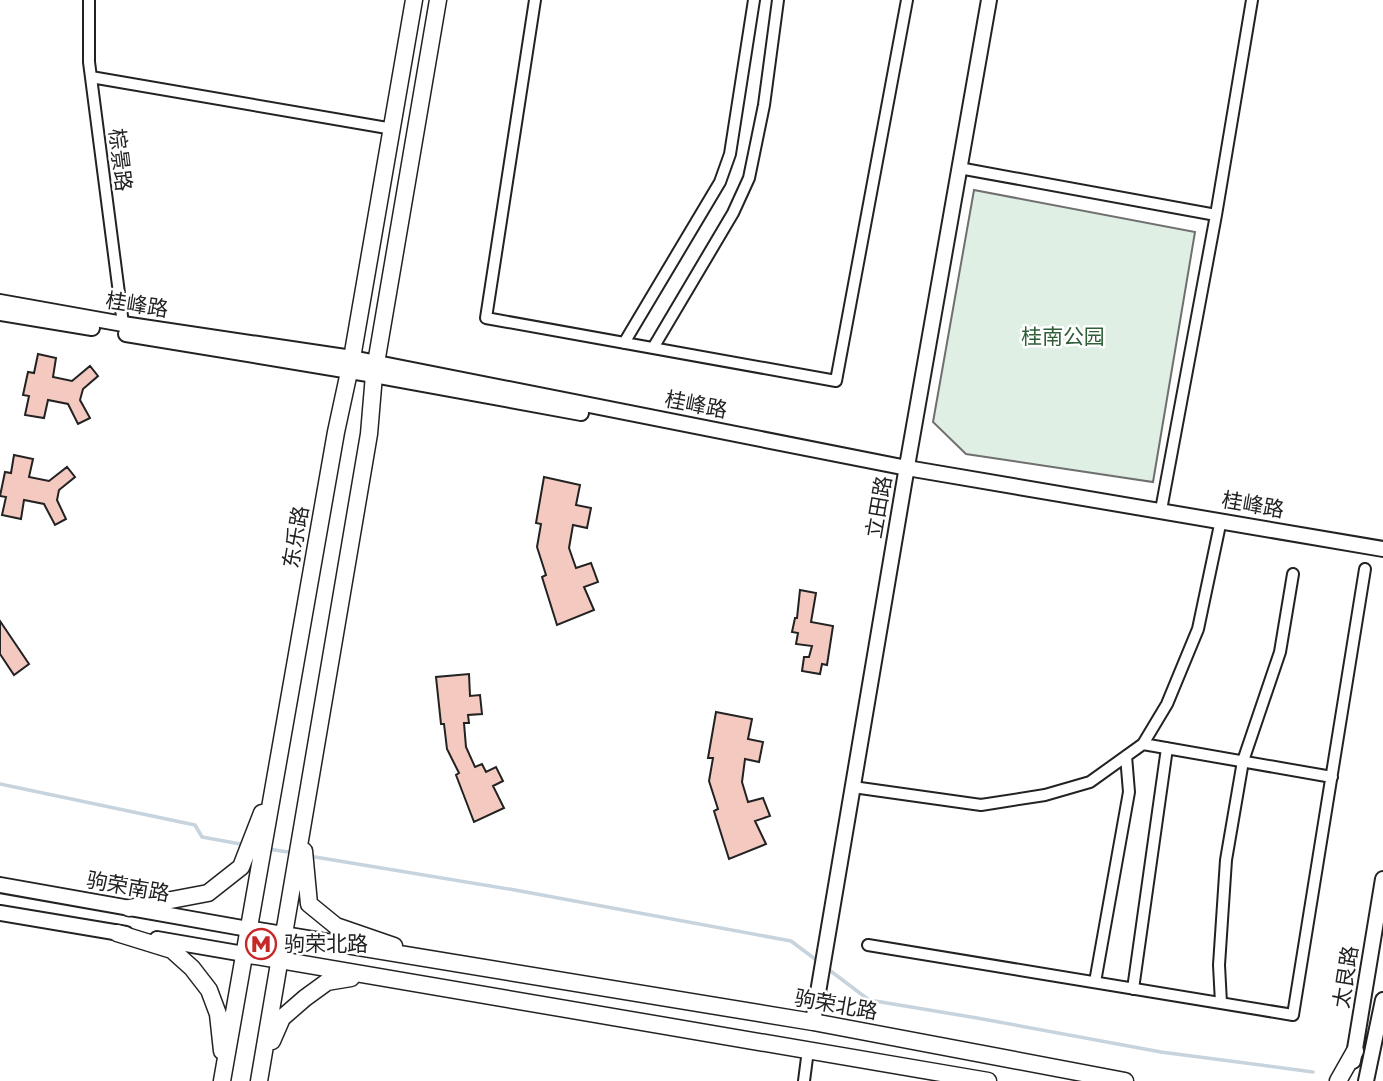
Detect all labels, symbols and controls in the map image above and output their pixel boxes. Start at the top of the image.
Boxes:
street label: 棕景路 [104,127,137,193]
street label: 桂峰路 [104,287,170,322]
park label: 桂南公园 [1021,324,1105,349]
street label: 桂峰路 [663,386,729,423]
street label: 立田路 [861,474,896,540]
street label: 桂峰路 [1220,487,1286,522]
street label: 东乐路 [278,504,313,570]
street label: 驹荣南路 [85,867,172,906]
metro station icon: 驹荣北路 [244,927,278,961]
place label: 驹荣北路 [284,931,368,956]
street label: 太艮路 [1328,944,1363,1010]
street label: 驹荣北路 [793,985,880,1024]

